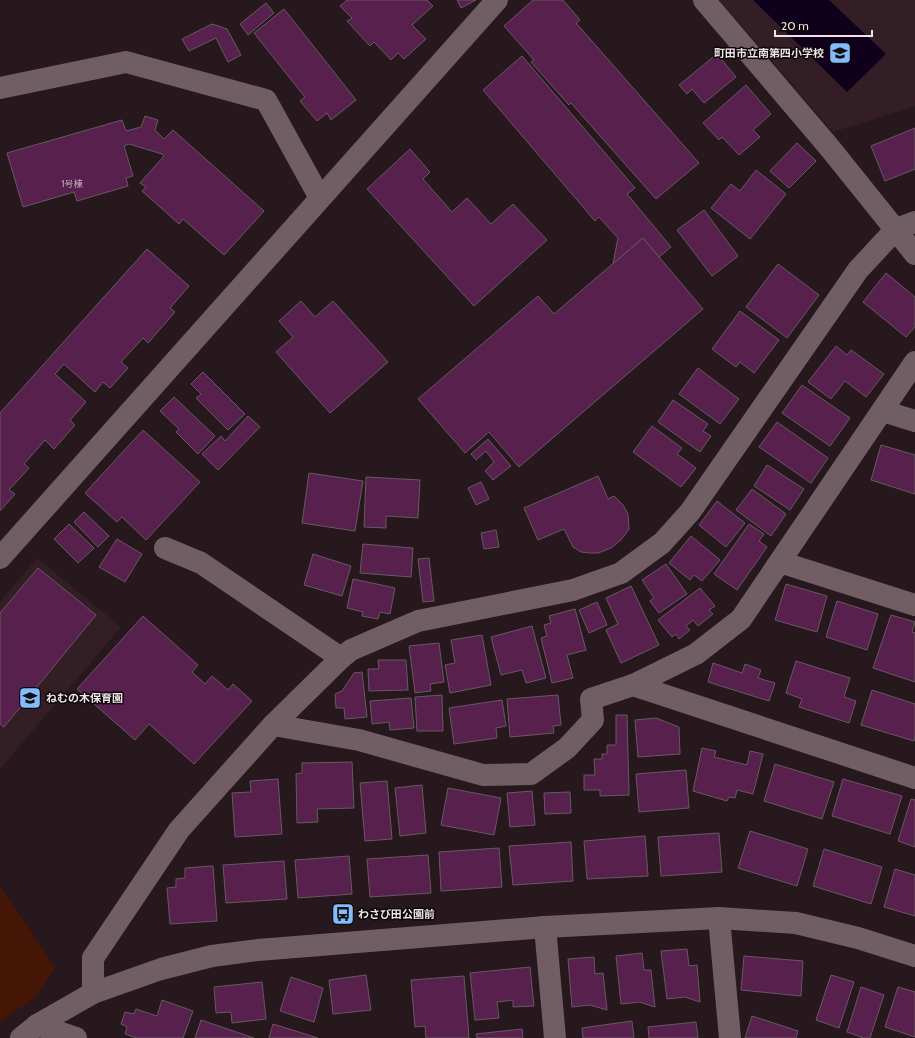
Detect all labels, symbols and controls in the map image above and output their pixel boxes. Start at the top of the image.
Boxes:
scale bar [775,12,872,38]
text: 20 m [781,18,809,33]
school or university icon: 町田市立南第四小学校 [827,40,853,66]
place label: 町田市立南第四小学校 [714,46,824,60]
house number: 1号棟 [62,178,83,189]
school or university icon: ねむの木保育園 [17,685,43,711]
place label: ねむの木保育園 [46,691,123,705]
bus stop icon: わさび田公園前 [330,901,356,927]
place label: わさび田公園前 [358,907,435,921]

